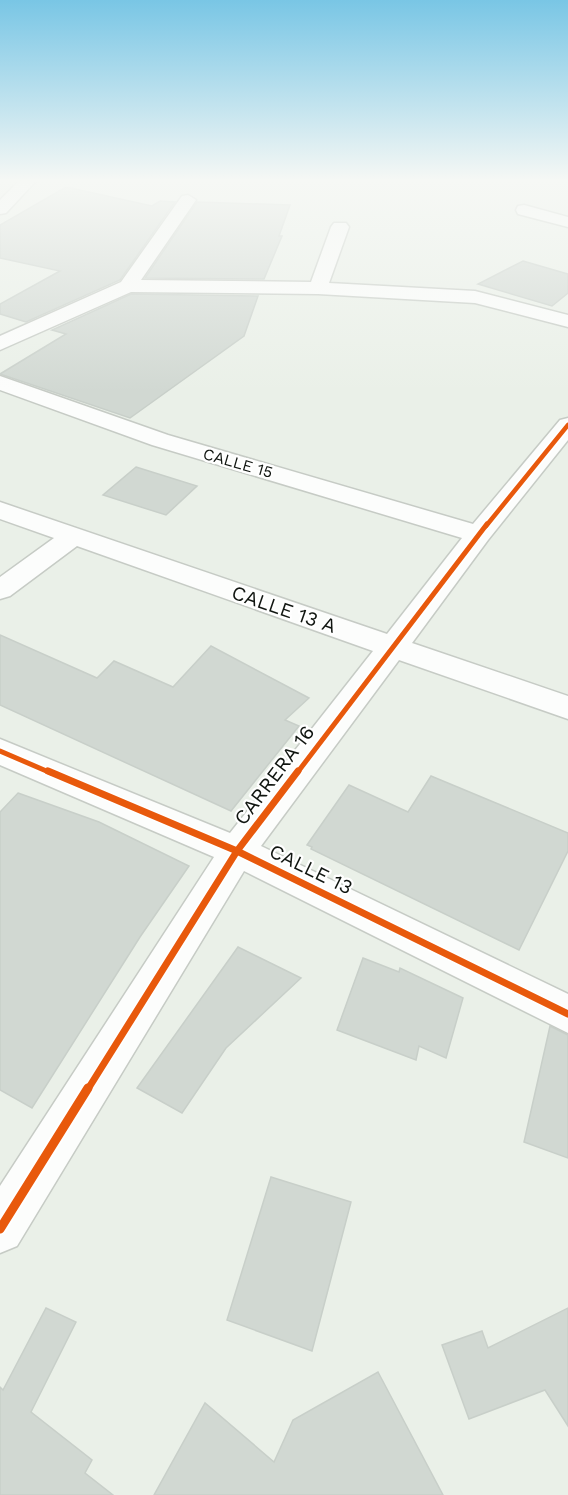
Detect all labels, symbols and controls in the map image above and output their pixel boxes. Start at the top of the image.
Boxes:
street label: CALLE 15 [201,444,275,482]
street label: CALLE 13 A [229,580,339,638]
street label: CARRERA 16 [229,721,319,829]
street label: CALLE 13 [266,839,356,899]

